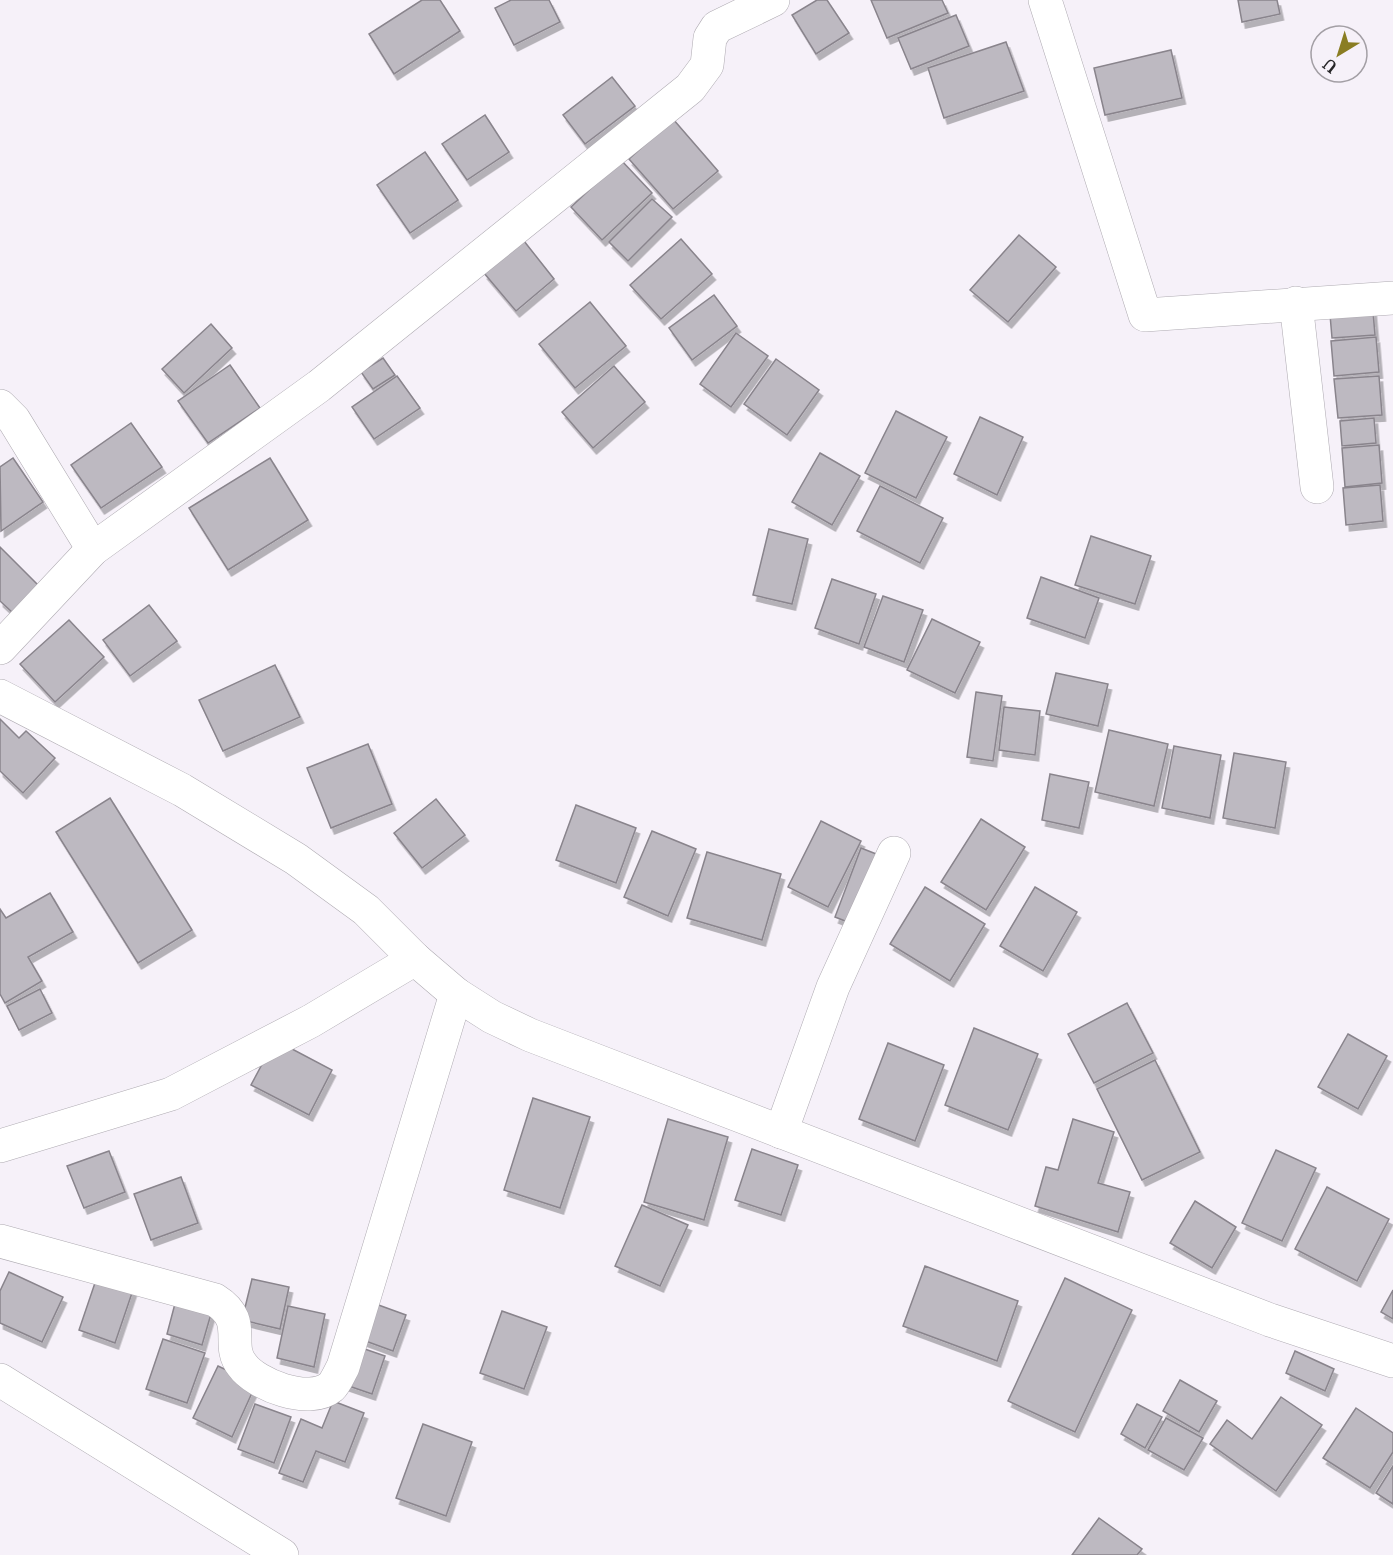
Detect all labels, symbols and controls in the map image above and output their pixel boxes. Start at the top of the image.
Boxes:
north arrow [1309,24,1369,84]
text: U [1319,54,1341,77]

